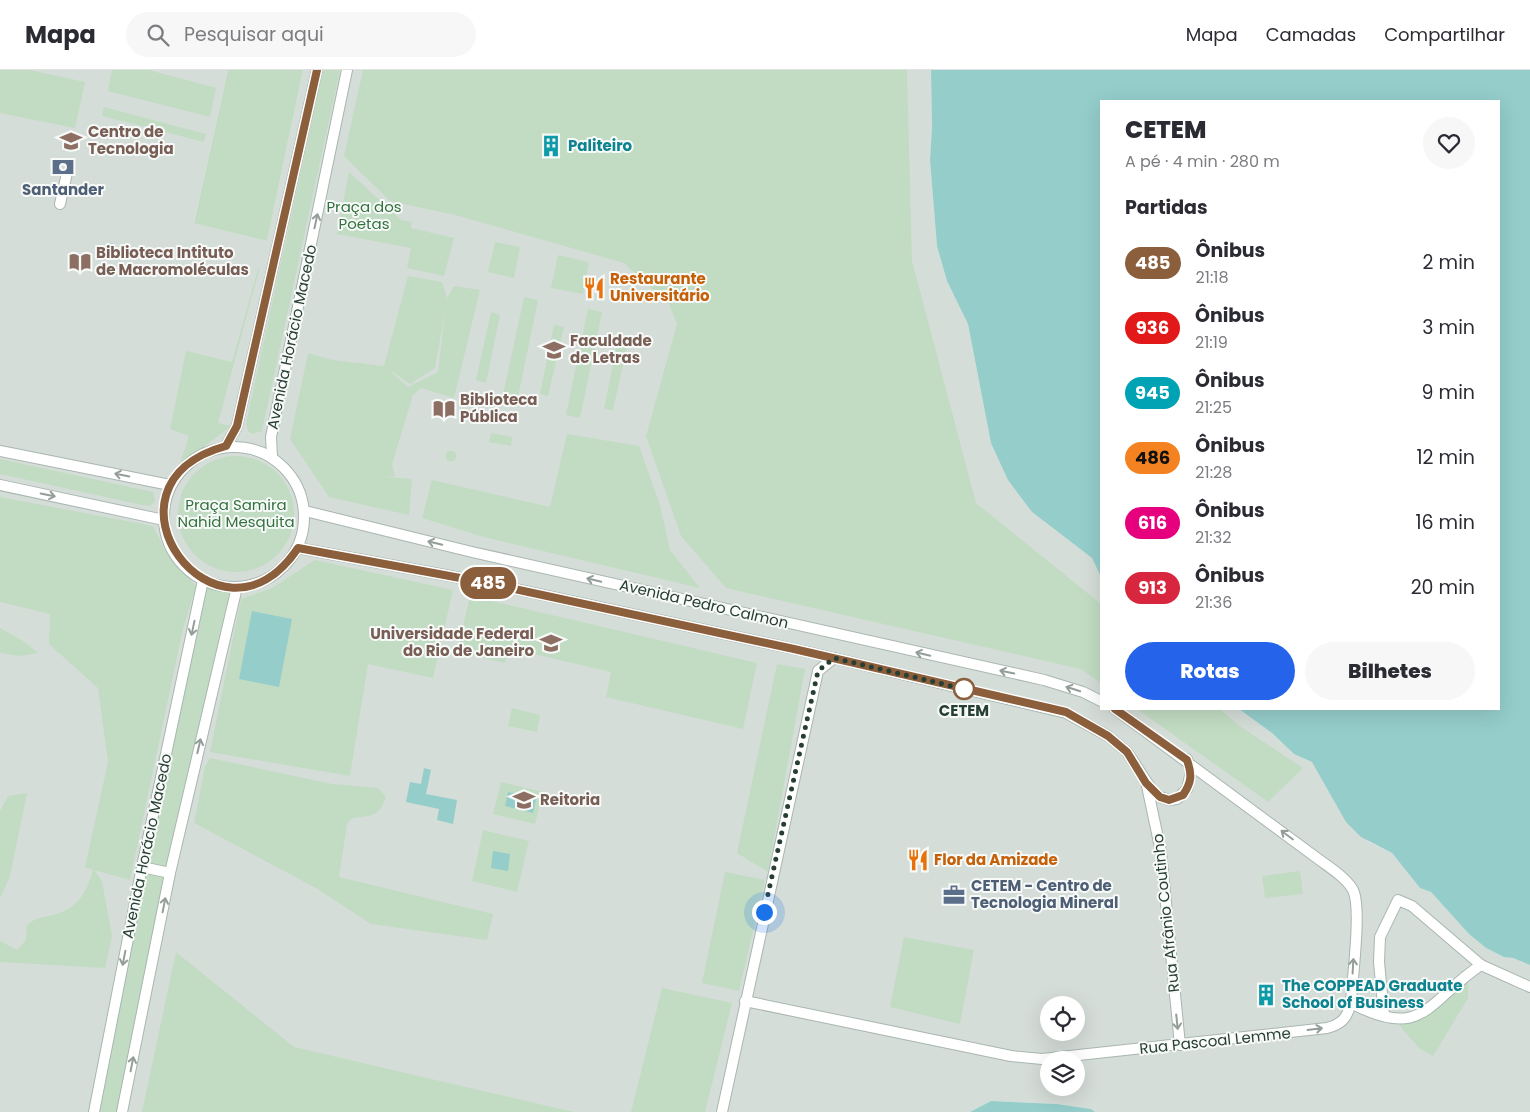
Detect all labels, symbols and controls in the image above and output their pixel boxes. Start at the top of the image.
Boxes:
search box [126,12,476,57]
text: Mapa [25,18,96,51]
icon: search [144,21,172,49]
text: Pesquisar aqui [184,21,324,48]
text: Mapa [1186,22,1238,47]
text: Camadas [1266,22,1356,47]
text: Compartilhar [1384,22,1505,47]
text: CETEM [1125,113,1206,146]
button: heart [1423,117,1475,169]
place label: Centro de Tecnologia [88,121,174,159]
school or university icon: Centro de Tecnologia [58,128,84,154]
building icon: Paliteiro [538,133,564,159]
place label: Paliteiro [568,135,633,156]
text: A pé · 4 min · 280 m [1125,150,1280,173]
bank icon: Santander [50,154,76,180]
place label: Santander [22,179,104,200]
text: Partidas [1125,194,1208,221]
park label: Praça dos Poetas [326,196,402,234]
one-way arrow [312,213,322,229]
text: Ônibus [1196,237,1265,264]
place label: Biblioteca Intituto de Macromoléculas [96,242,249,280]
street label: Avenida Horácio Macedo [262,242,321,431]
library icon: Biblioteca Intituto de Macromoléculas [67,249,93,275]
text: 2 min [1423,249,1475,276]
text: 485 [1135,250,1171,275]
text: 21:18 [1196,266,1229,289]
place label: Restaurante Universitário [610,268,710,306]
restaurant icon: Restaurante Universitário [581,275,607,301]
text: Ônibus [1195,302,1265,329]
text: 3 min [1422,314,1475,341]
text: 936 [1136,315,1169,340]
place label: Faculdade de Letras [570,330,652,368]
text: 21:19 [1195,331,1228,354]
school or university icon: Faculdade de Letras [541,337,567,363]
text: Ônibus [1195,367,1265,394]
text: 9 min [1422,379,1475,406]
text: 945 [1135,380,1170,405]
place label: Biblioteca Pública [460,389,538,427]
library icon: Biblioteca Pública [431,396,457,422]
text: 21:25 [1195,396,1232,419]
text: Ônibus [1195,432,1265,459]
text: 12 min [1417,444,1475,471]
text: 486 [1135,445,1170,470]
text: 21:28 [1195,461,1232,484]
one-way arrow [115,470,131,480]
one-way arrow [39,491,55,501]
park label: Praça Samira Nahid Mesquita [177,494,295,532]
text: Ônibus [1195,497,1265,524]
text: 16 min [1415,509,1475,536]
text: 616 [1138,510,1167,535]
text: 21:32 [1195,526,1231,549]
one-way arrow [428,538,444,547]
text: Ônibus [1195,562,1265,589]
line badge: 485 [459,567,517,599]
text: 485 [470,570,506,595]
one-way arrow [586,574,602,584]
street label: Avenida Pedro Calmon [618,574,791,633]
text: 20 min [1411,574,1475,601]
text: 913 [1138,575,1167,600]
text: 21:36 [1195,591,1232,614]
one-way arrow [188,619,197,635]
place label: Universidade Federal do Rio de Janeiro [370,623,534,661]
school or university icon: Universidade Federal do Rio de Janeiro [538,630,564,656]
button: Rotas [1125,642,1295,700]
button: Bilhetes [1305,642,1475,700]
one-way arrow [915,649,931,658]
one-way arrow [1000,667,1016,676]
marker: CETEM [953,678,975,700]
one-way arrow [1066,684,1082,693]
place label: CETEM [939,700,989,721]
one-way arrow [195,739,205,755]
street label: Avenida Horácio Macedo [117,751,176,940]
school or university icon: Reitoria [511,787,537,813]
place label: Reitoria [540,789,600,810]
one-way arrow [1281,830,1294,841]
street label: Rua Afrânio Coutinho [1147,833,1184,993]
restaurant icon: Flor da Amizade [905,847,931,873]
place label: Flor da Amizade [934,849,1058,870]
place label: CETEM - Centro de Tecnologia Mineral [971,875,1118,913]
office icon: CETEM - Centro de Tecnologia Mineral [941,882,967,908]
one-way arrow [159,897,169,913]
your location [752,900,777,925]
one-way arrow [119,950,128,966]
one-way arrow [1349,959,1358,975]
place label: The COPPEAD Graduate School of Business [1282,975,1462,1013]
building icon: The COPPEAD Graduate School of Business [1253,982,1279,1008]
map controls [1040,996,1085,1096]
button: locate [1040,996,1085,1041]
one-way arrow [1172,1013,1182,1029]
street label: Rua Pascoal Lemme [1138,1022,1292,1059]
one-way arrow [1307,1024,1323,1034]
button: layers [1040,1051,1085,1096]
one-way arrow [127,1057,137,1073]

